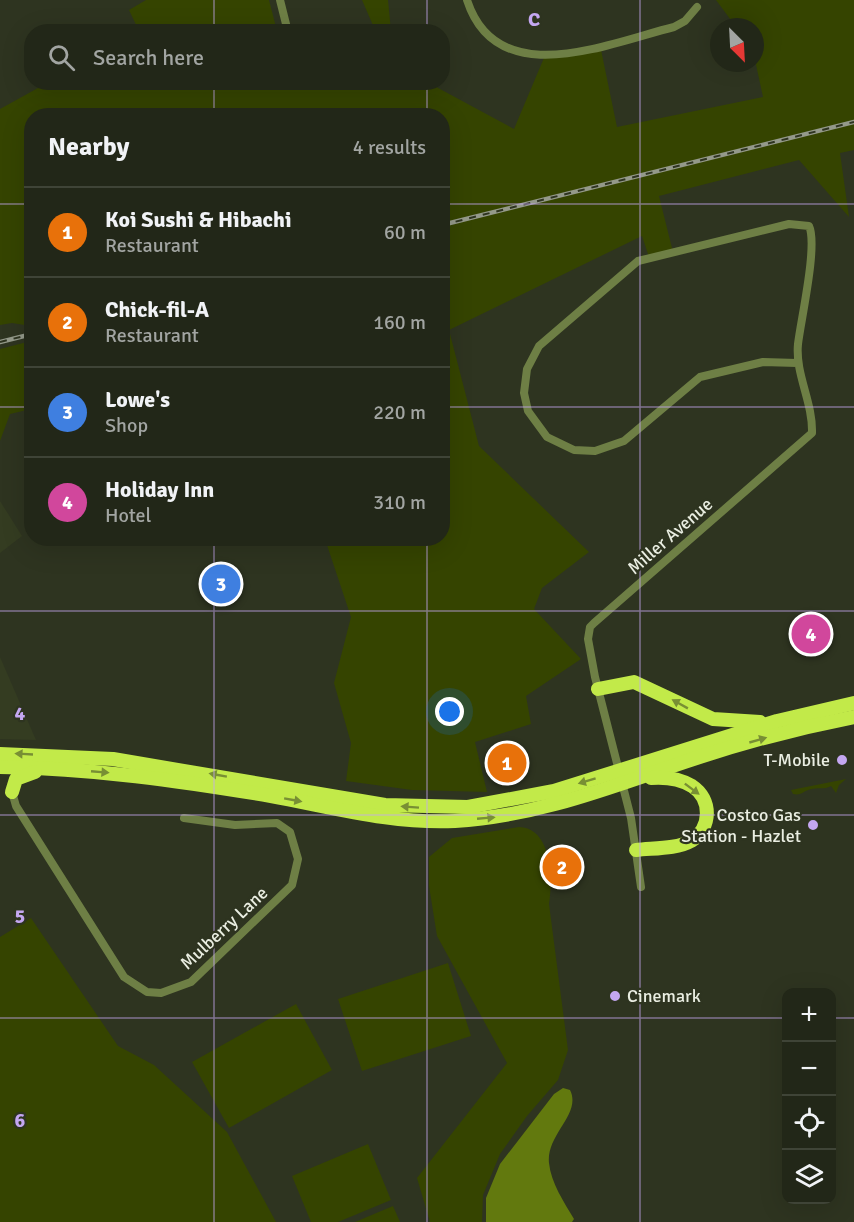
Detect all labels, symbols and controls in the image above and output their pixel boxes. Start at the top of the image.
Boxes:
text: C [528,7,540,32]
north arrow [710,18,764,72]
search box [24,24,450,90]
icon: search [45,41,78,74]
text: Search here [93,44,204,71]
text: Nearby [48,131,129,163]
text: 4 results [353,135,426,160]
text: Koi Sushi & Hibachi [105,206,292,233]
text: 1 [62,220,73,245]
text: 60 m [384,220,426,245]
text: Restaurant [105,233,199,258]
text: Chick-fil-A [105,296,209,323]
text: 2 [62,310,73,335]
text: 160 m [373,310,426,335]
text: Restaurant [105,323,199,348]
text: Lowe's [105,386,170,413]
text: 3 [62,400,73,425]
text: 220 m [373,400,426,425]
text: Shop [105,413,148,438]
text: Holiday Inn [105,476,214,503]
text: 4 [62,490,73,515]
text: 310 m [373,490,426,515]
street label: Miller Avenue [623,493,717,579]
text: Hotel [105,503,151,528]
pin: 3 [202,562,240,606]
pin: 4 [792,612,830,656]
your location [435,697,464,726]
one-way arrow [671,699,688,709]
text: 4 [15,701,26,726]
one-way arrow [749,735,767,744]
pin: 1 [488,740,526,786]
place label: T-Mobile [763,749,830,771]
one-way arrow [15,750,34,759]
marker: T-Mobile [835,753,849,767]
one-way arrow [91,767,110,777]
one-way arrow [208,770,227,779]
one-way arrow [578,777,596,786]
one-way arrow [684,783,700,795]
one-way arrow [284,796,303,805]
one-way arrow [401,802,420,812]
place label: Costco Gas Station - Hazlet [681,804,801,847]
one-way arrow [477,813,496,823]
marker: Costco Gas Station - Hazlet [806,818,820,832]
pin: 2 [542,844,582,890]
street label: Mulberry Lane [176,882,272,974]
text: 5 [15,904,25,929]
place label: Cinemark [627,985,701,1007]
map controls [782,988,836,1204]
button: + [782,988,836,1042]
marker: Cinemark [608,989,622,1003]
button: − [782,1042,836,1096]
button: locate [782,1096,836,1150]
text: 6 [15,1108,26,1133]
button: layers [782,1150,836,1204]

